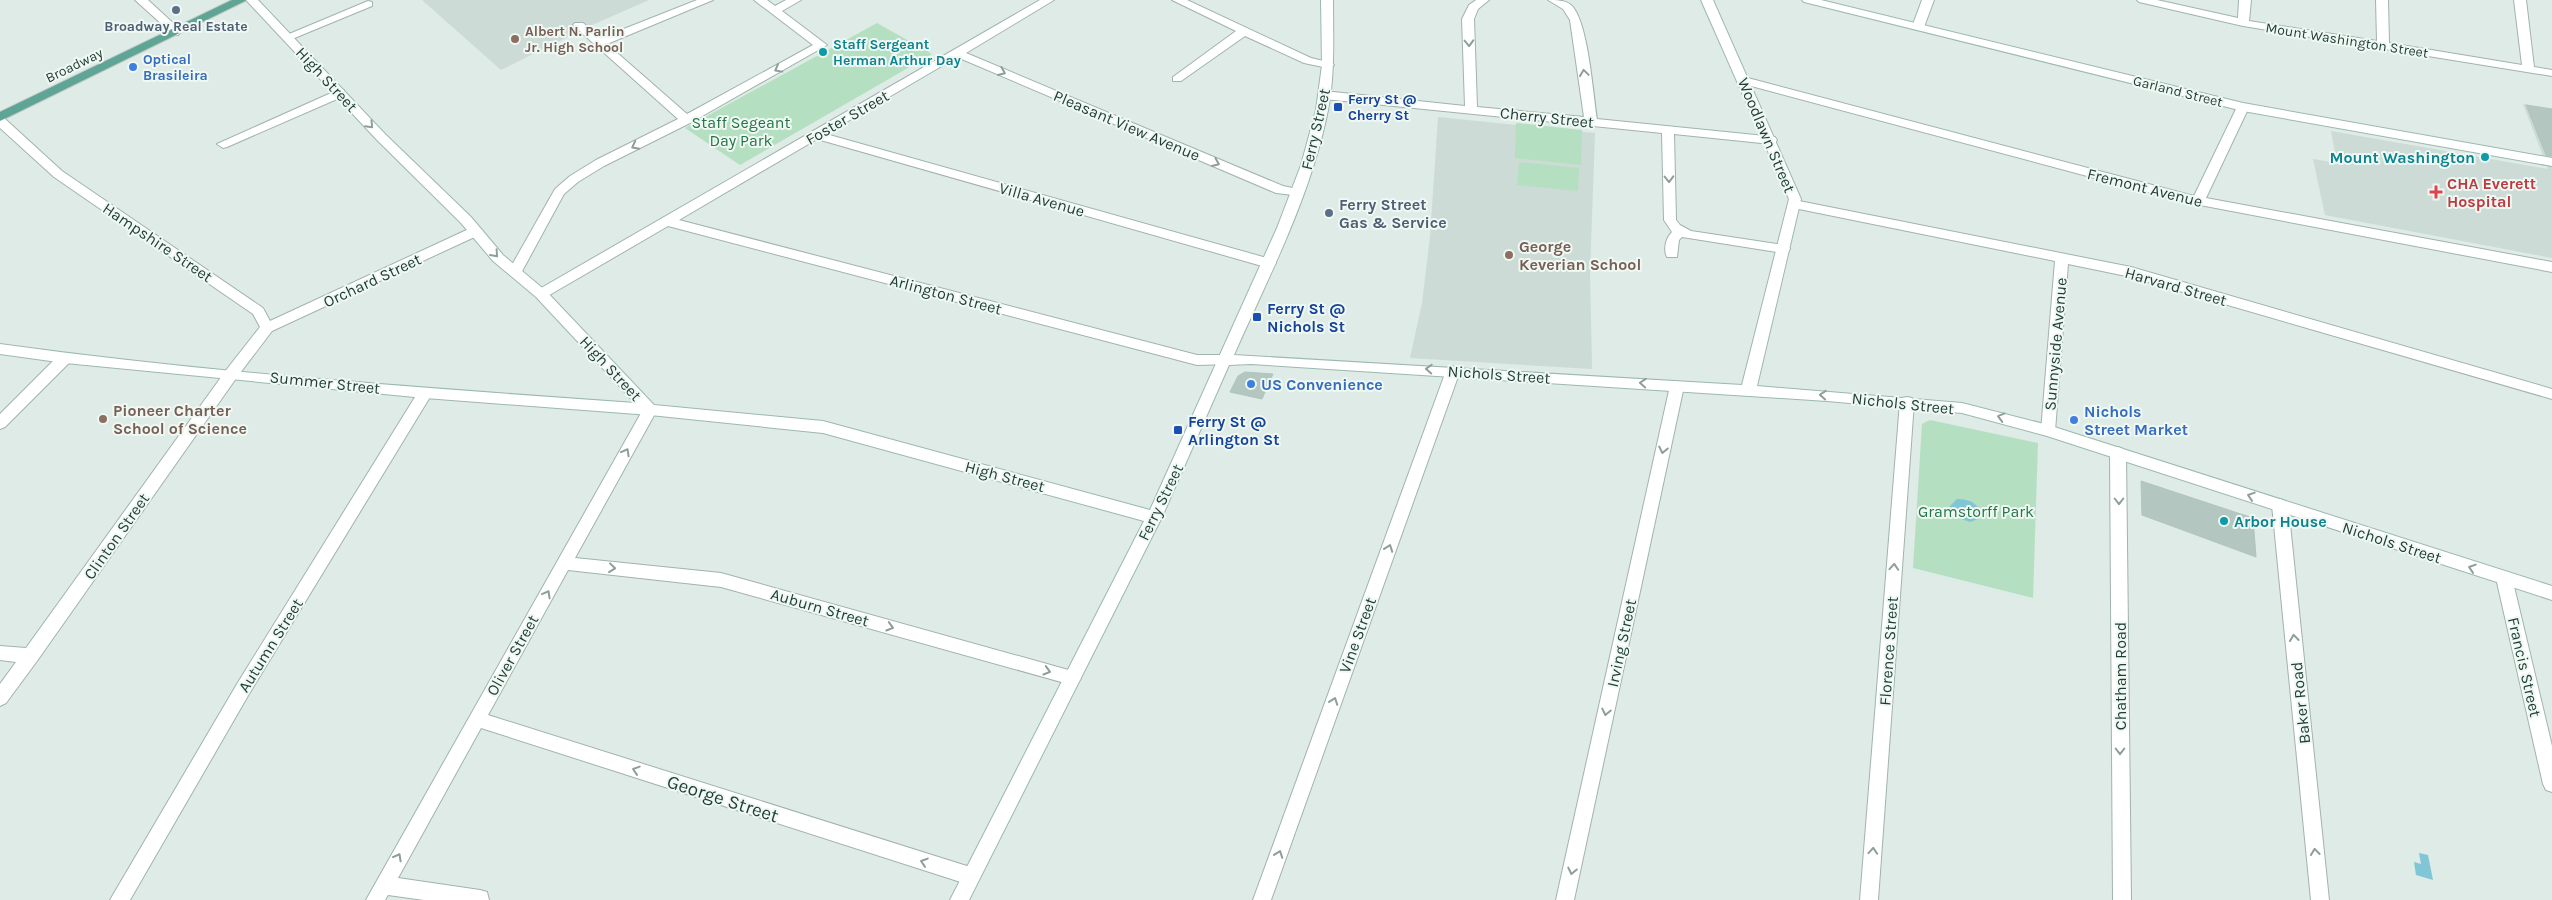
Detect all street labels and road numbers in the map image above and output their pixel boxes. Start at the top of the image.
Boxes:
street label: Mount Washington Street [2264,19,2429,62]
street label: High Street [292,43,362,116]
street label: Broadway [43,44,106,87]
street label: Garland Street [2131,72,2225,111]
street label: Woodlawn Street [1734,75,1799,196]
street label: Foster Street [802,86,892,149]
street label: Pleasant View Avenue [1051,86,1203,165]
street label: Ferry Street [1297,87,1334,172]
street label: Cherry Street [1499,103,1595,132]
street label: Fremont Avenue [2085,164,2205,211]
street label: Villa Avenue [997,178,1087,221]
street label: Hampshire Street [99,199,216,286]
street label: Orchard Street [320,249,424,311]
street label: Harvard Street [2123,263,2229,310]
street label: Arlington Street [888,270,1004,319]
street label: Sunnyside Avenue [2040,277,2071,411]
street label: High Street [576,332,646,405]
street label: Nichols Street [1447,361,1551,388]
street label: Summer Street [269,367,381,398]
street label: Nichols Street [1851,389,1955,418]
street label: High Street [963,457,1047,496]
street label: Ferry Street [1134,461,1187,544]
street label: Clinton Street [80,490,153,583]
street label: Nichols Street [2340,518,2444,567]
street label: Auburn Street [769,584,871,631]
street label: Autumn Street [234,595,307,696]
street label: Vine Street [1335,595,1380,676]
street label: Florence Street [1875,596,1902,706]
street label: Irving Street [1603,597,1640,689]
street label: Oliver Street [482,612,542,699]
street label: Francis Street [2504,615,2545,719]
street label: Chatham Road [2111,622,2130,730]
street label: Baker Road [2287,661,2314,745]
street label: George Street [664,771,781,827]

